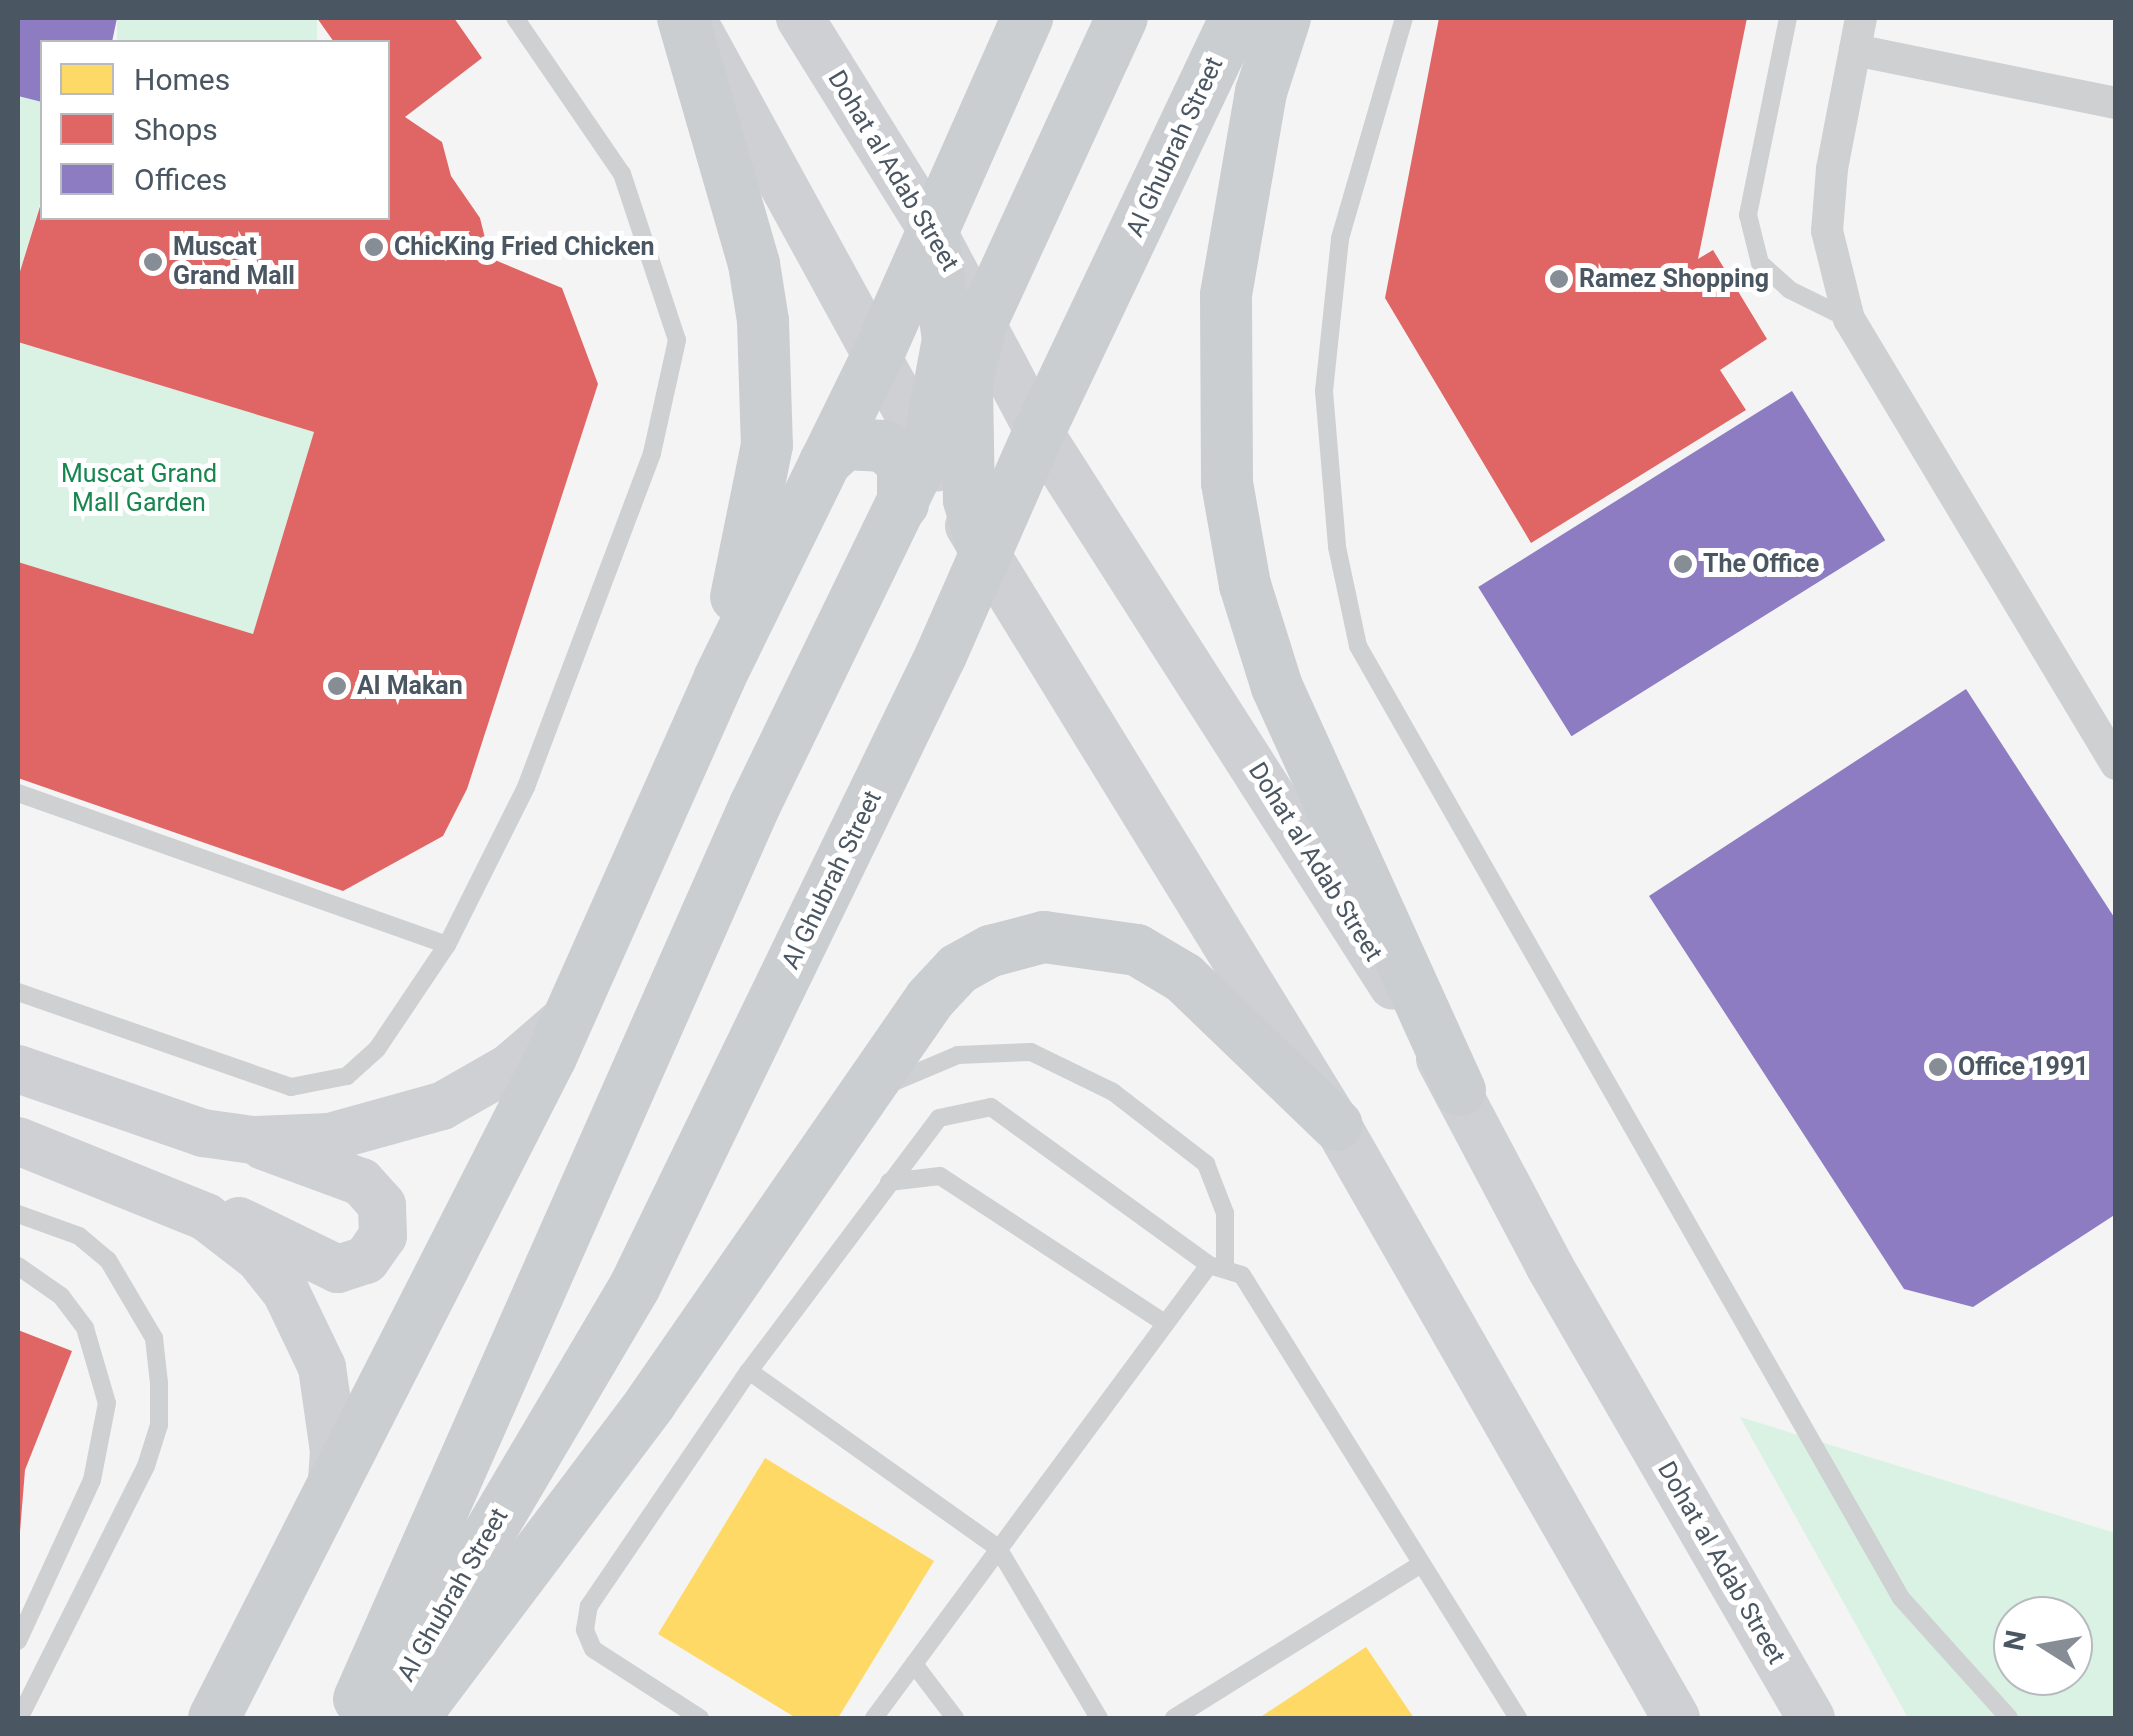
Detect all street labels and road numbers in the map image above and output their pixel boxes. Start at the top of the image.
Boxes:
street label: Al Ghubrah Street [1120,52,1230,242]
street label: Dohat al Adab Street [821,65,965,277]
street label: Dohat al Adab Street [1242,757,1388,967]
street label: Al Ghubrah Street [776,786,888,974]
street label: Dohat al Adab Street [1651,1457,1791,1669]
street label: Al Ghubrah Street [391,1503,515,1687]

